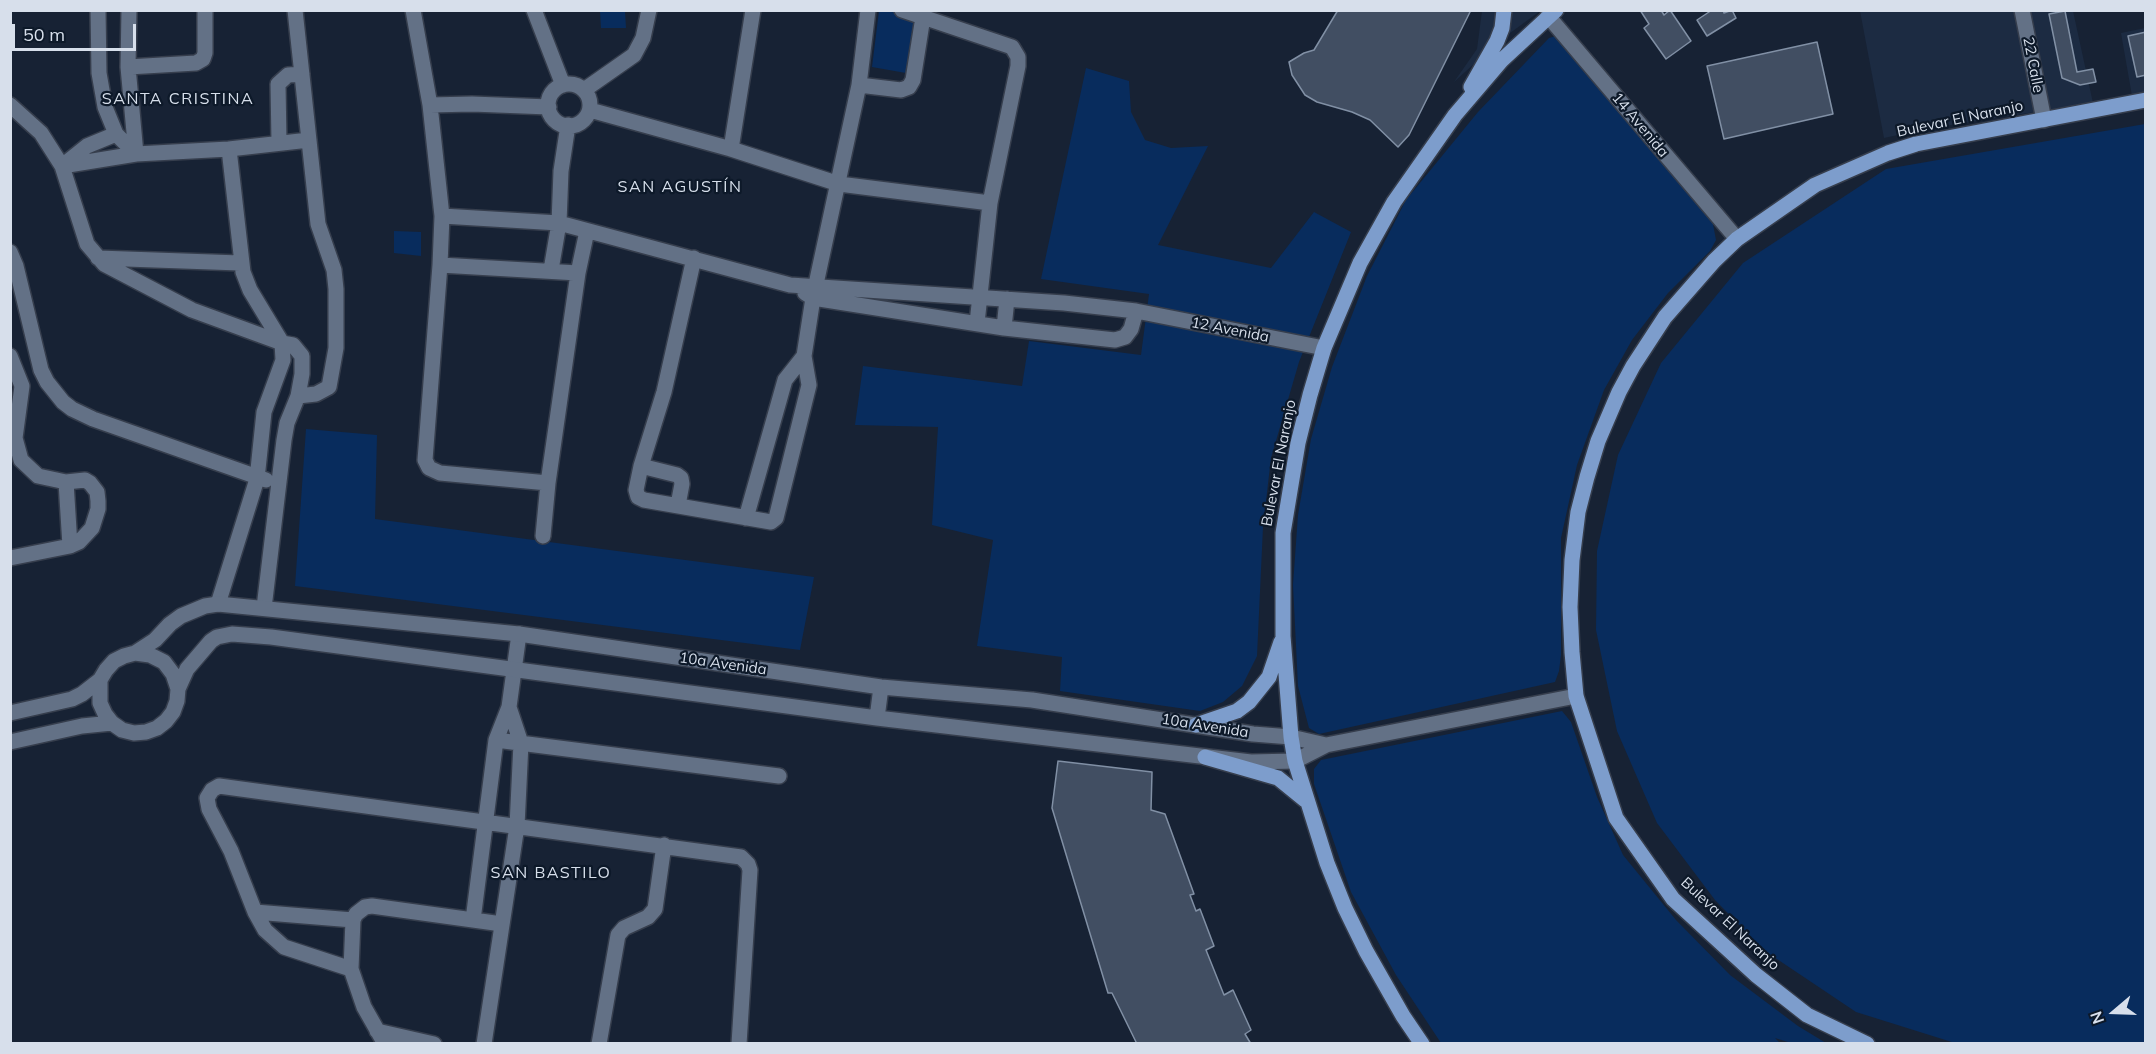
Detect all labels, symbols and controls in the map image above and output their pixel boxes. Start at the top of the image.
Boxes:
scale bar [15,12,140,50]
text: 50 m [23,23,65,46]
street label: 22 Calle [2019,36,2047,94]
district label: SANTA CRISTINA [102,89,254,109]
street label: 14 Avenida [1608,89,1672,161]
street label: Bulevar El Naranjo [1895,97,2025,141]
district label: SAN AGUSTÍN [618,177,742,197]
street label: 12 Avenida [1190,314,1270,346]
street label: Bulevar El Naranjo [1258,398,1300,528]
street label: 10a Avenida [678,649,768,679]
street label: 10a Avenida [1160,710,1250,742]
district label: SAN BASTILO [491,863,611,883]
street label: Bulevar El Naranjo [1677,874,1783,974]
north arrow [2084,982,2144,1042]
text: N [2086,1009,2108,1027]

